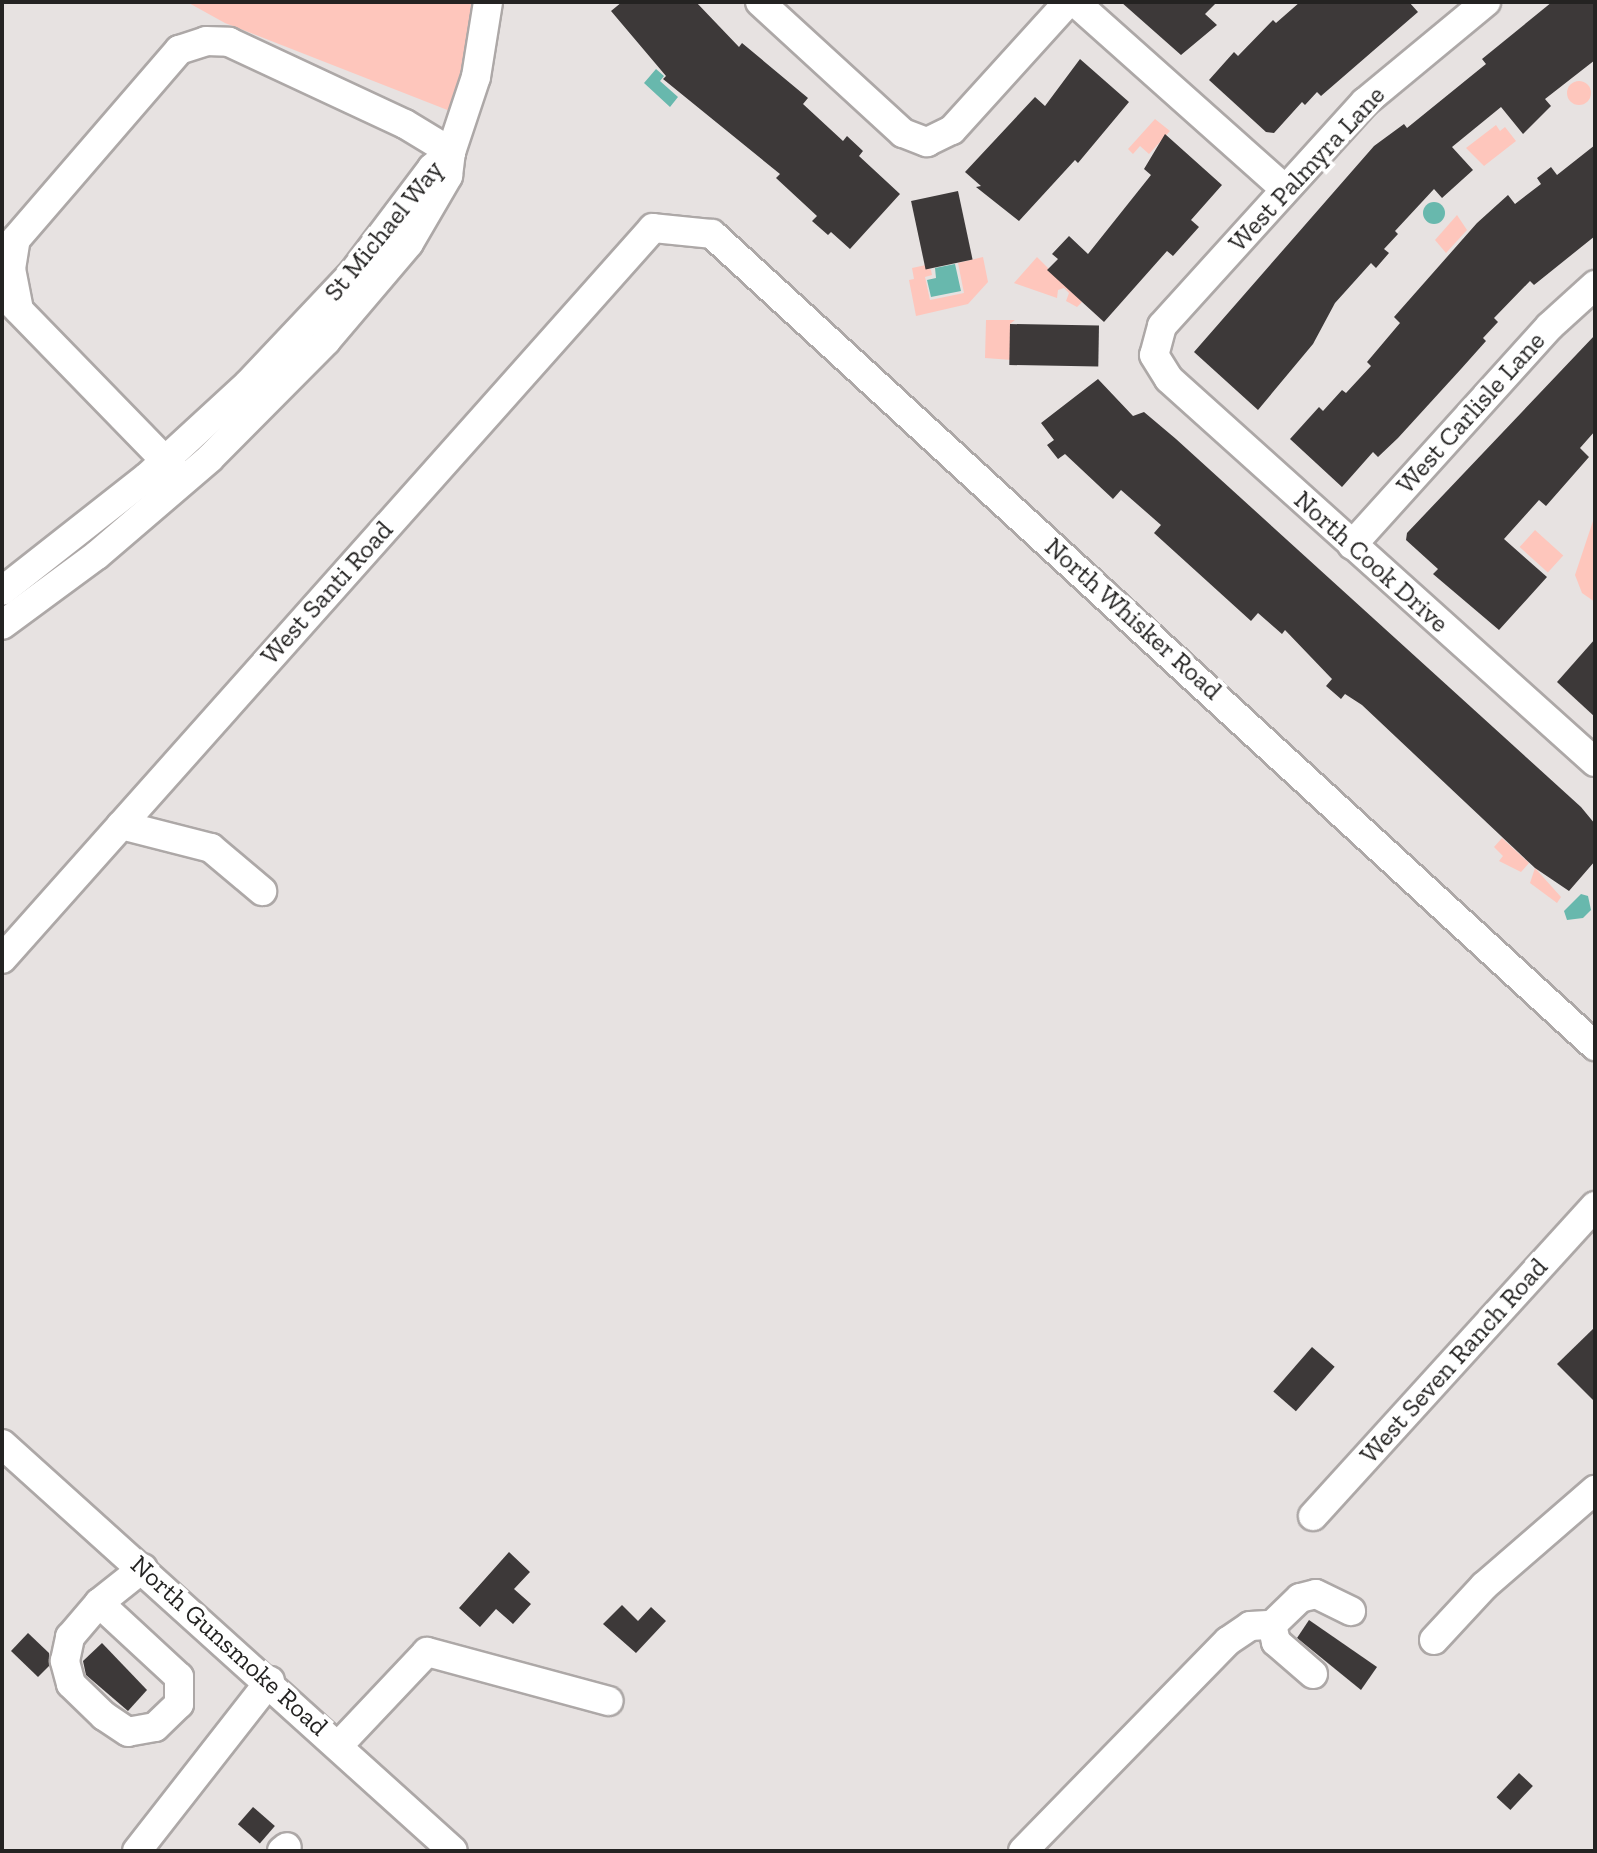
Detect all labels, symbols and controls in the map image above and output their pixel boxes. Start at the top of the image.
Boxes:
street label: West Palmyra Lane [1222,80,1392,258]
street label: St Michael Way [318,154,450,308]
street label: West Carlisle Lane [1390,326,1552,500]
street label: North Cook Drive [1287,484,1455,640]
street label: West Santi Road [254,515,400,671]
street label: North Whisker Road [1038,531,1228,707]
street label: West Seven Ranch Road [1354,1252,1554,1470]
street label: North Gunsmoke Road [124,1549,334,1743]

